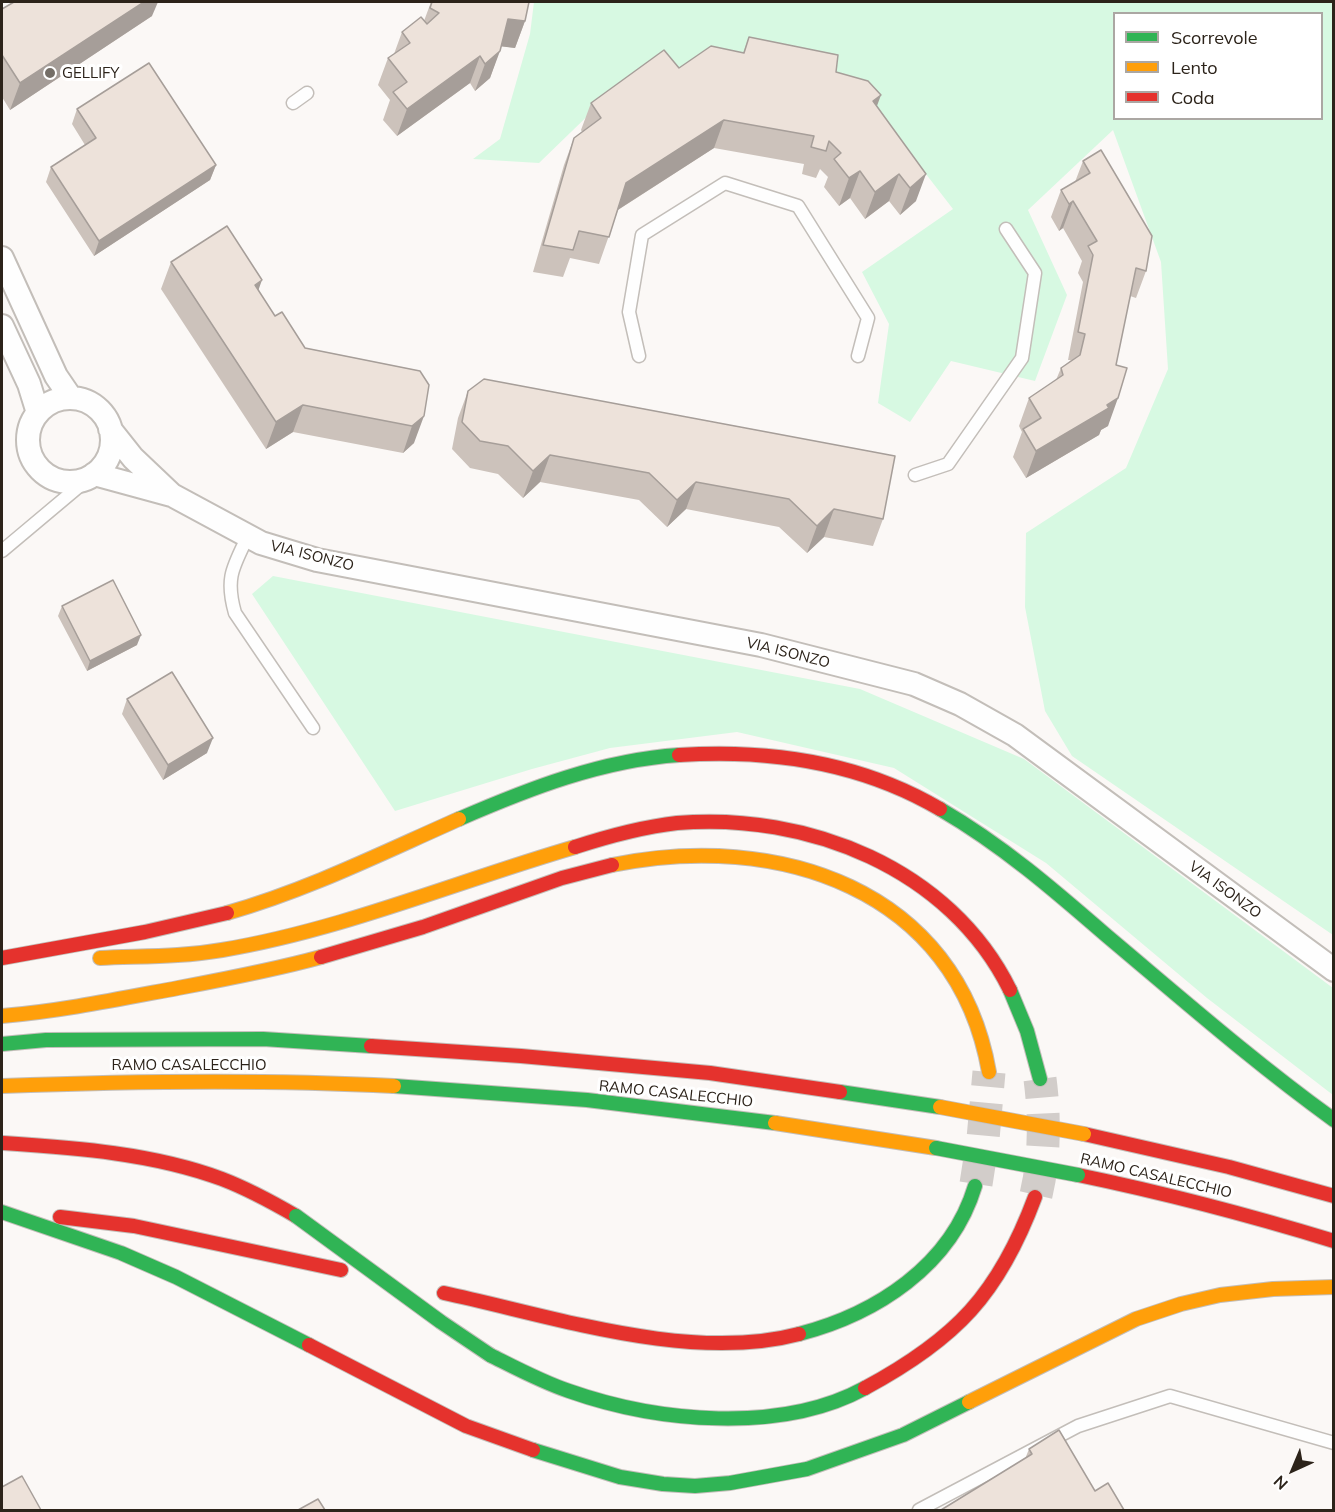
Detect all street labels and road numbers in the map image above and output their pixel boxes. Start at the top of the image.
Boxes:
street label: VIA ISONZO [268,537,356,575]
street label: VIA ISONZO [744,634,832,672]
street label: VIA ISONZO [1185,858,1265,922]
street label: RAMO CASALECCHIO [112,1056,266,1074]
street label: RAMO CASALECCHIO [598,1077,754,1111]
street label: RAMO CASALECCHIO [1078,1150,1234,1202]

